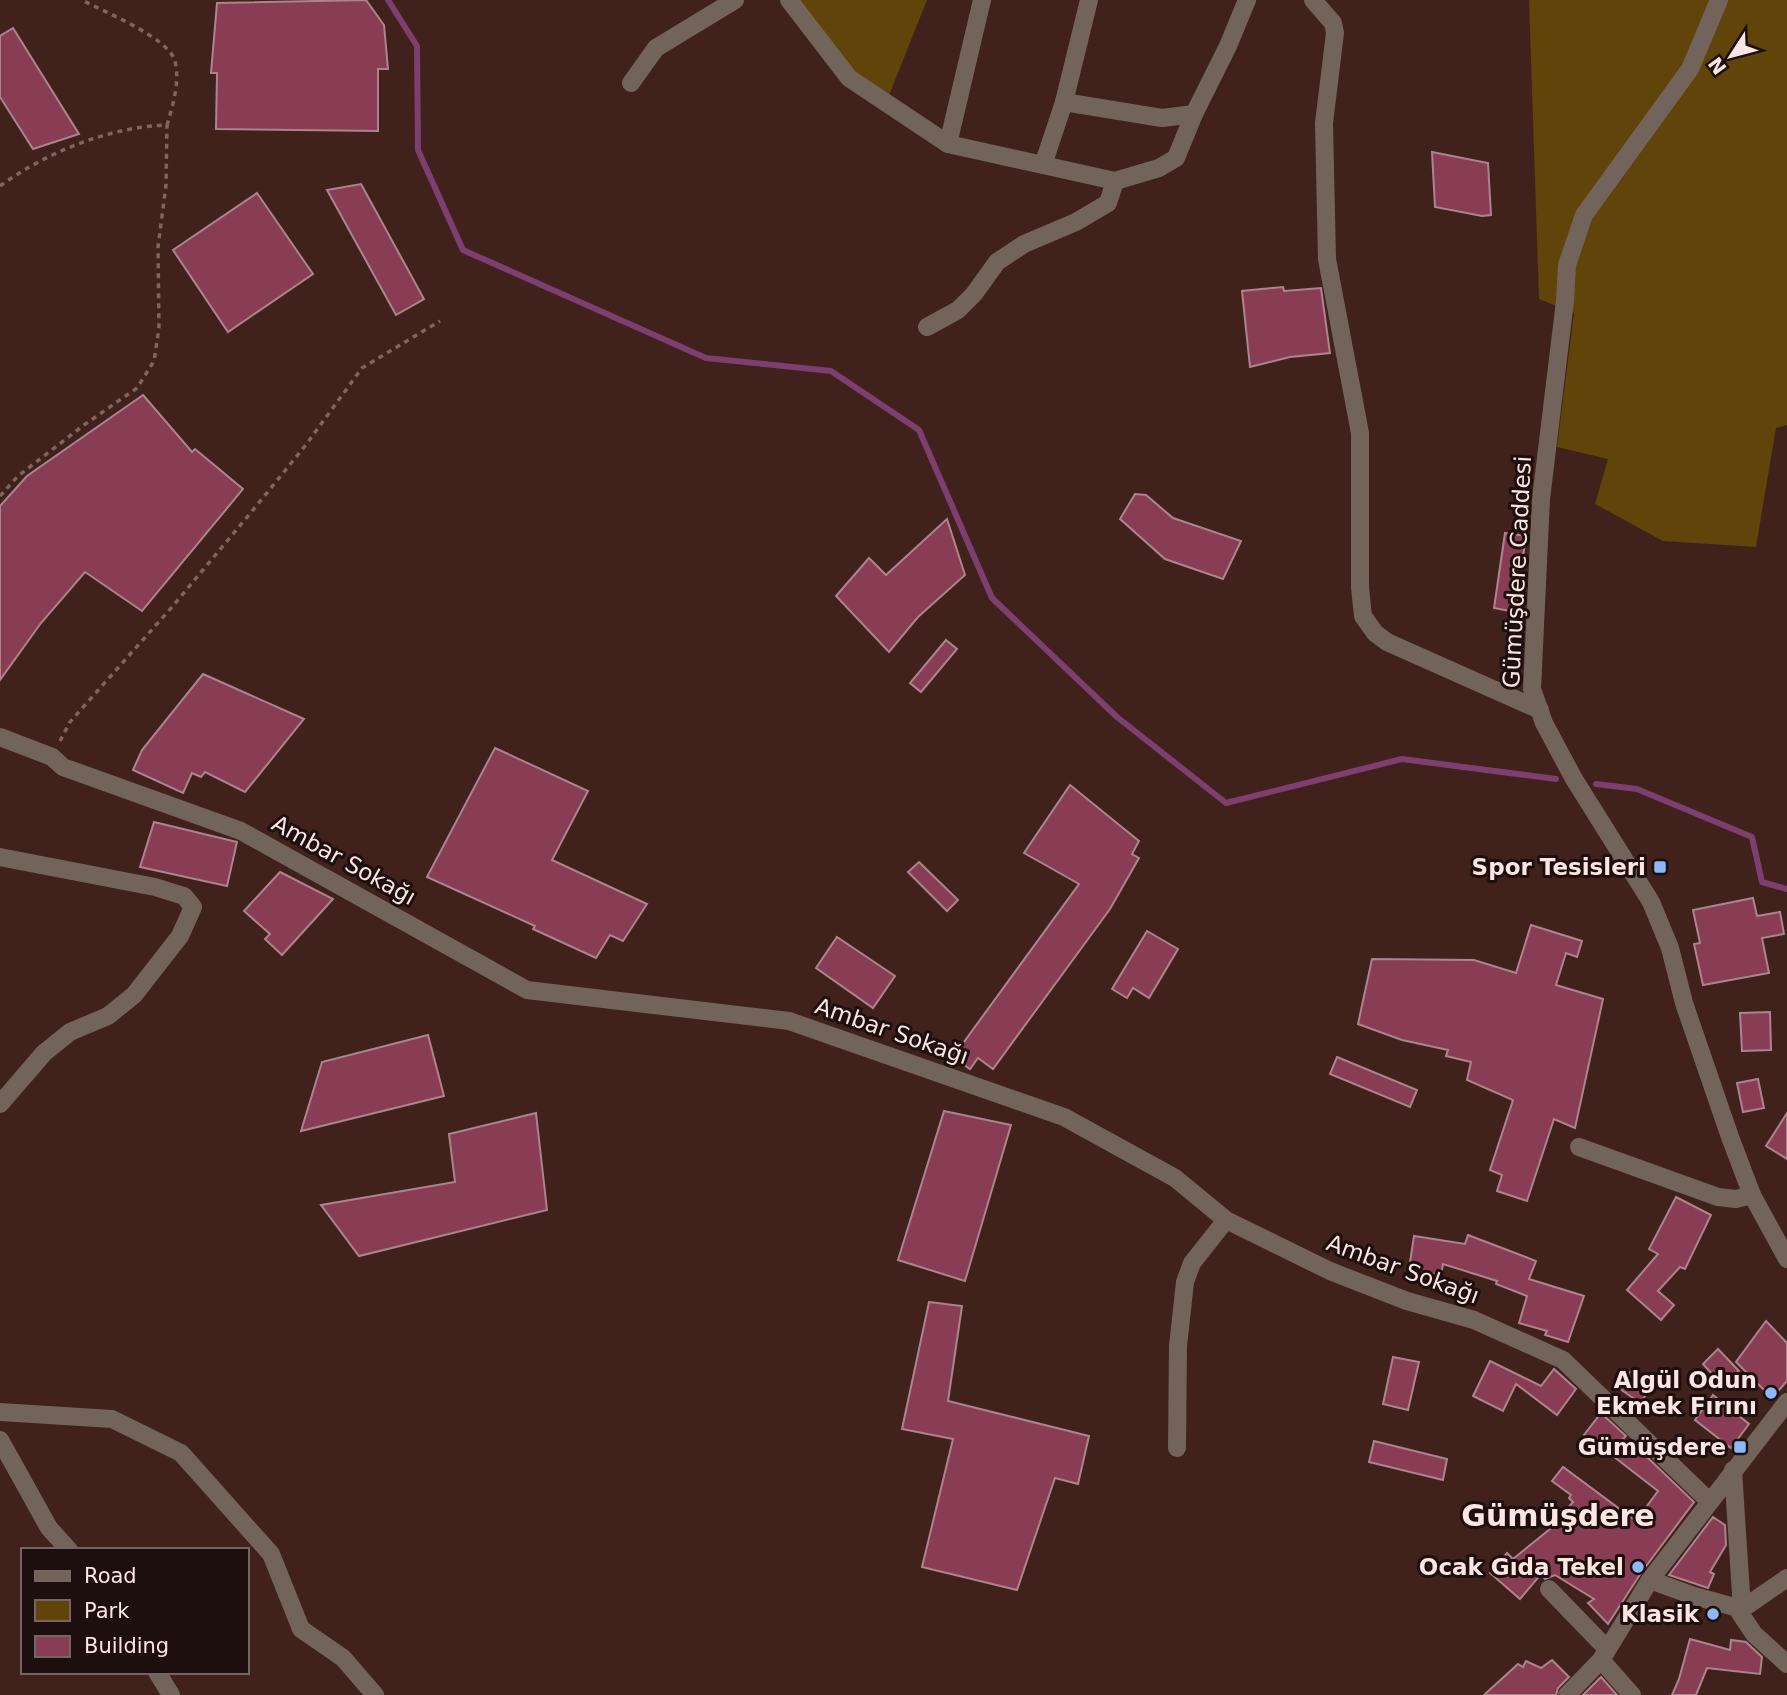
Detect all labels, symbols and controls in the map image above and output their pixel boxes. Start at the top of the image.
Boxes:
north arrow [1696,21,1766,91]
text: N [1704,53,1731,79]
street label: Gümüşdere Caddesi [1498,455,1536,689]
street label: Ambar Sokağı [268,810,420,910]
place label: Spor Tesisleri [1472,854,1646,880]
marker: Spor Tesisleri [1652,859,1668,875]
street label: Ambar Sokağı [812,993,972,1069]
street label: Ambar Sokağı [1323,1229,1483,1309]
place label: Algül Odun Ekmek Fırını [1596,1367,1757,1419]
marker: Algül Odun Ekmek Fırını [1763,1385,1779,1401]
place label: Gümüşdere [1578,1434,1726,1460]
marker: Gümüşdere [1732,1439,1748,1455]
district label: Gümüşdere [1461,1498,1655,1533]
legend [21,1548,248,1674]
place label: Ocak Gıda Tekel [1419,1554,1624,1580]
marker: Ocak Gıda Tekel [1630,1559,1646,1575]
text: Road [84,1564,137,1588]
text: Park [84,1599,130,1623]
place label: Klasik [1621,1601,1700,1627]
marker: Klasik [1705,1606,1721,1622]
text: Building [84,1634,169,1658]

